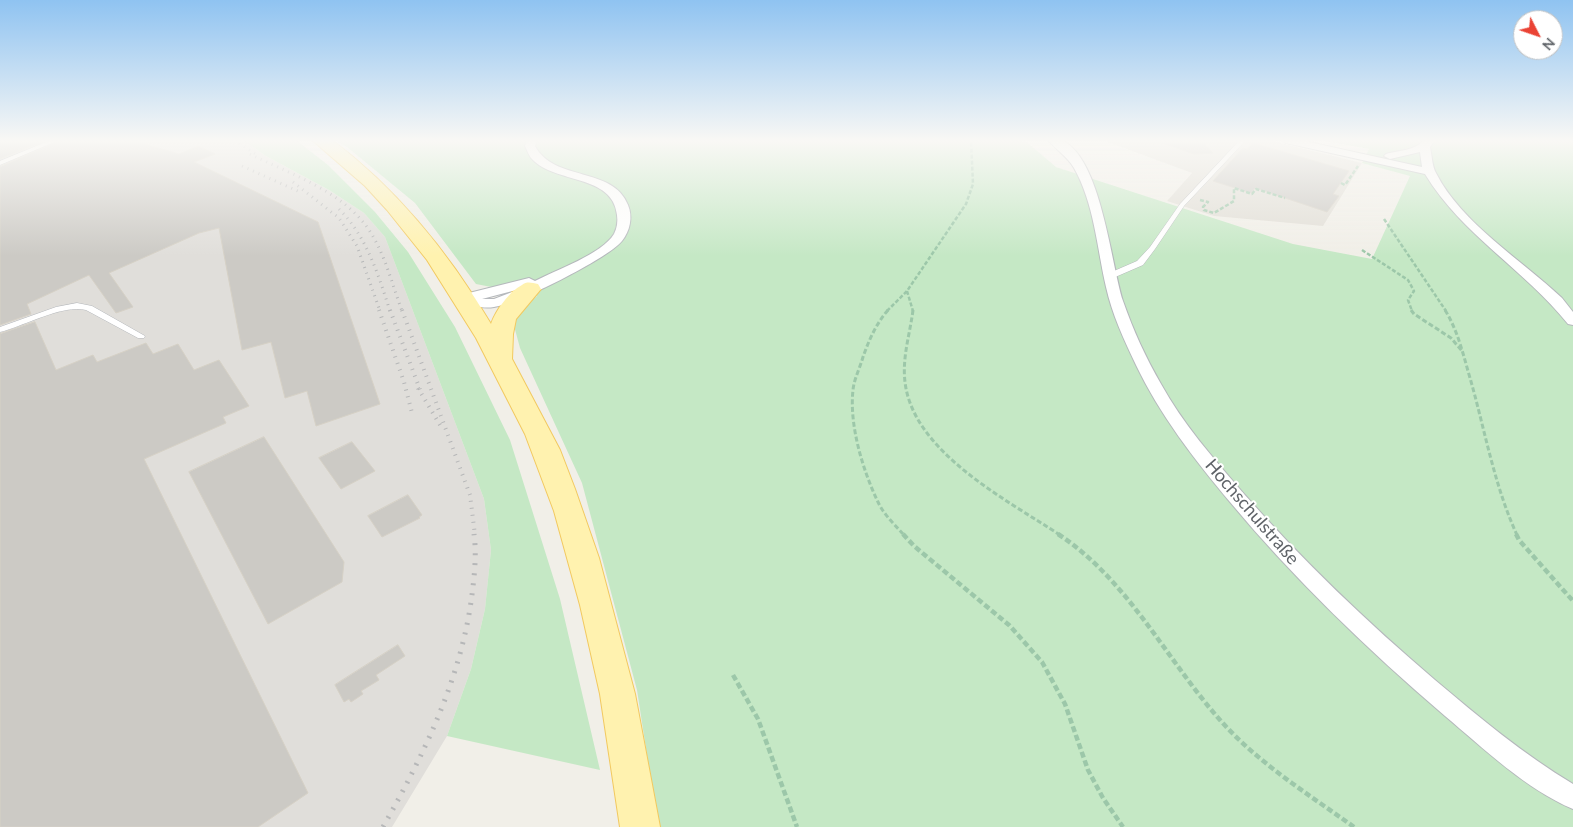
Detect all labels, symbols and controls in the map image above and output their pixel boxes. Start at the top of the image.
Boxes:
north arrow [1513,10,1563,60]
text: N [1539,35,1559,54]
street label: Hochschulstraße [1200,455,1304,569]

